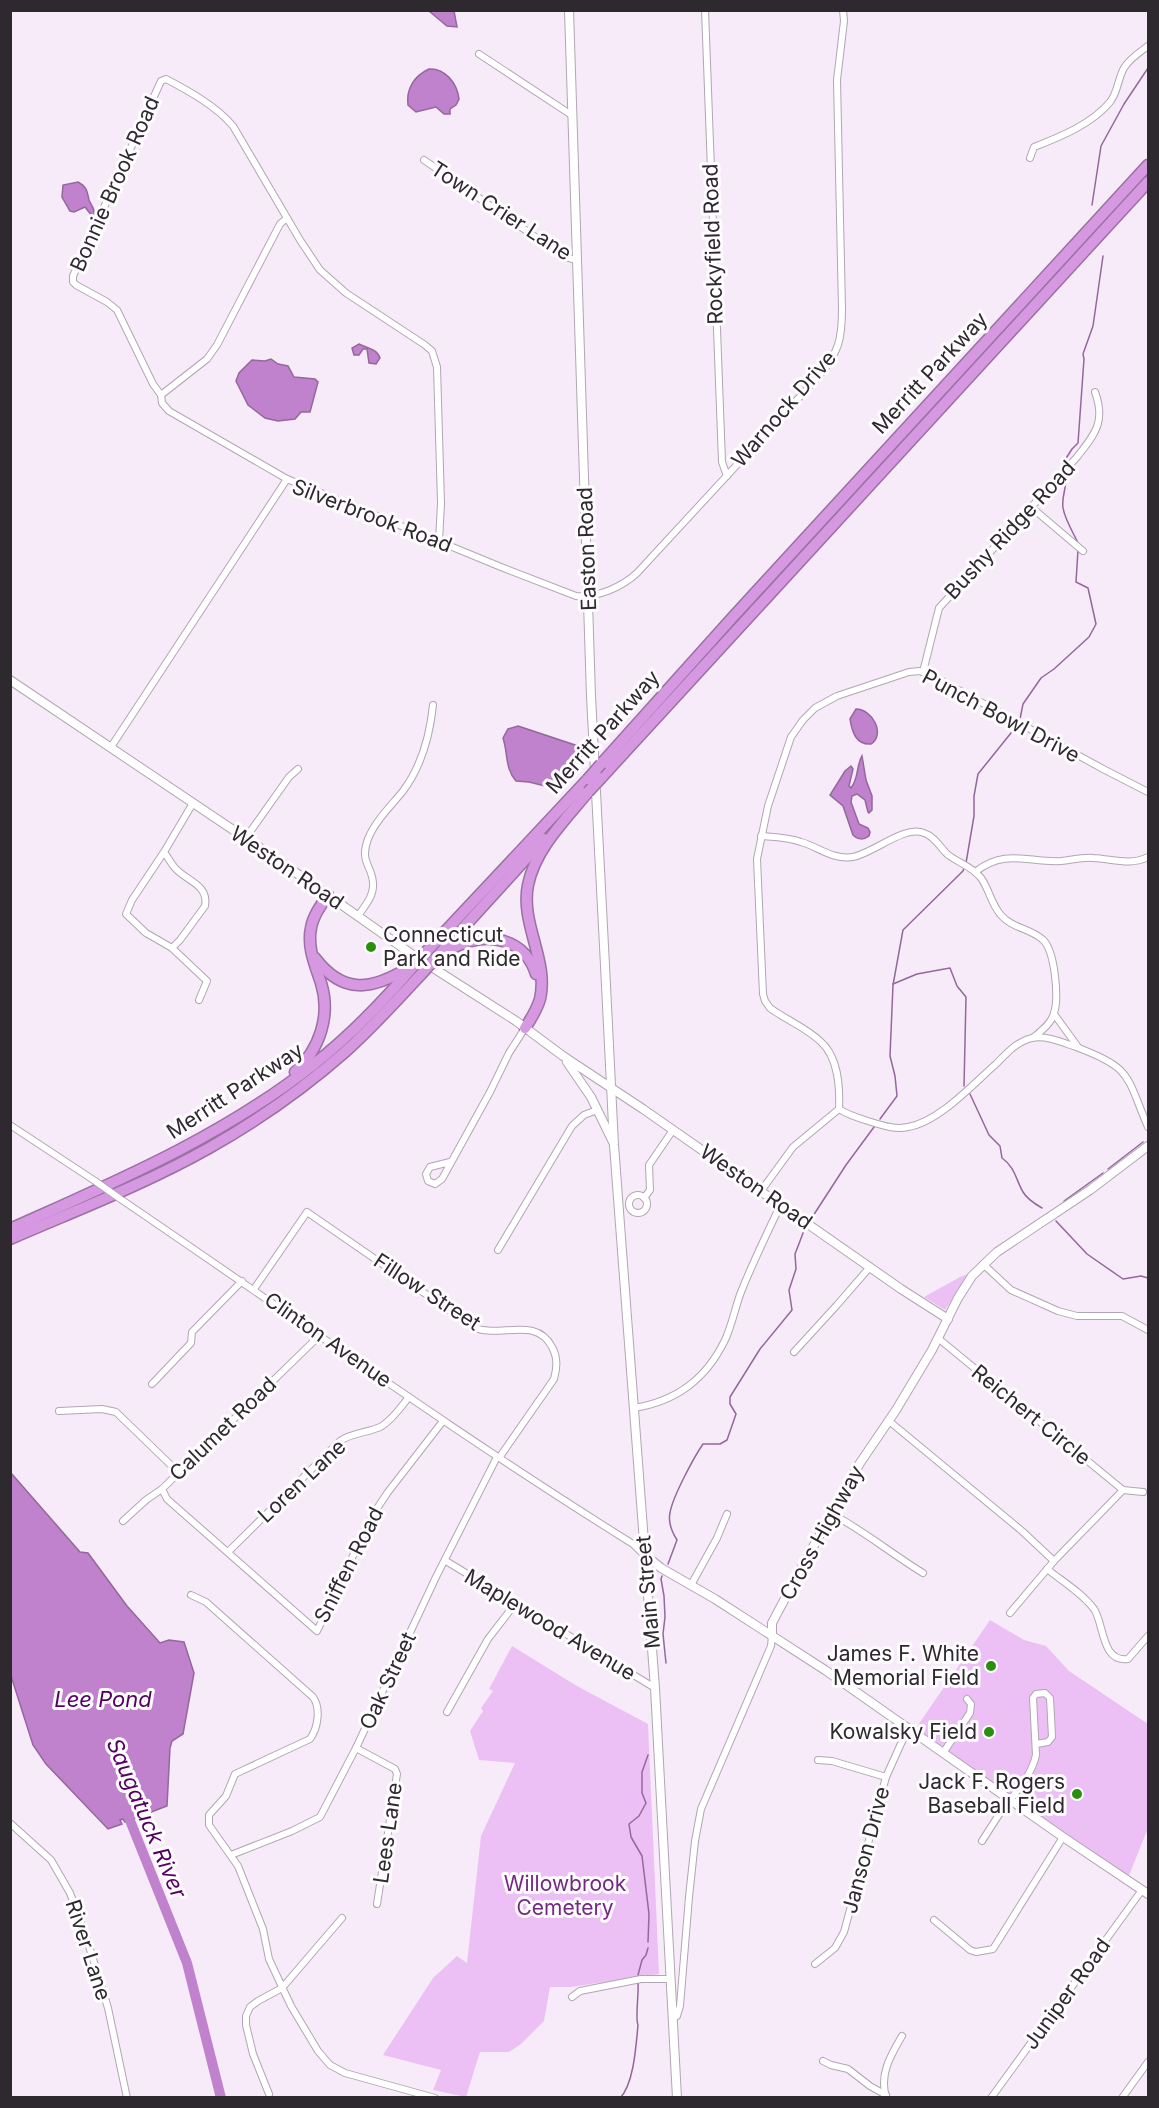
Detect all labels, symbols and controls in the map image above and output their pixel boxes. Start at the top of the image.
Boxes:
street label: Bonnie Brook Road [65,92,164,275]
street label: Town Crier Lane [426,156,576,265]
street label: Rockyfield Road [697,163,728,325]
street label: Merritt Parkway [867,306,993,439]
street label: Warnock Drive [726,345,841,472]
street label: Bushy Ridge Road [939,455,1080,604]
street label: Silverbrook Road [289,474,456,558]
street label: Easton Road [572,487,601,611]
street label: Punch Bowl Drive [918,663,1084,768]
street label: Merritt Parkway [541,665,665,798]
street label: Weston Road [226,821,349,915]
place label: Connecticut Park and Ride [383,922,521,971]
marker: Connecticut Park and Ride [364,940,378,954]
street label: Merritt Parkway [162,1037,308,1144]
street label: Weston Road [695,1139,817,1234]
street label: Fillow Street [369,1248,485,1335]
street label: Clinton Avenue [260,1287,397,1393]
street label: Reichert Circle [967,1359,1096,1470]
street label: Calumet Road [164,1371,281,1486]
street label: Loren Lane [253,1434,351,1528]
street label: Cross Highway [774,1461,869,1604]
street label: Sniffen Road [309,1503,388,1627]
street label: Main Street [630,1534,665,1650]
street label: Maplewood Avenue [460,1564,640,1686]
street label: Oak Street [354,1628,421,1733]
place label: James F. White Memorial Field [827,1641,979,1690]
marker: James F. White Memorial Field [984,1659,998,1673]
water label: Lee Pond [54,1686,152,1712]
place label: Kowalsky Field [829,1719,977,1744]
marker: Kowalsky Field [982,1725,996,1739]
water label: Saugatuck River [102,1734,193,1902]
place label: Jack F. Rogers Baseball Field [918,1769,1065,1818]
street label: Lees Lane [368,1781,407,1885]
street label: Janson Drive [837,1784,894,1916]
marker: Jack F. Rogers Baseball Field [1070,1787,1084,1801]
park label: Willowbrook Cemetery [504,1871,627,1920]
street label: River Lane [60,1896,116,2003]
street label: Juniper Road [1018,1933,1115,2054]

